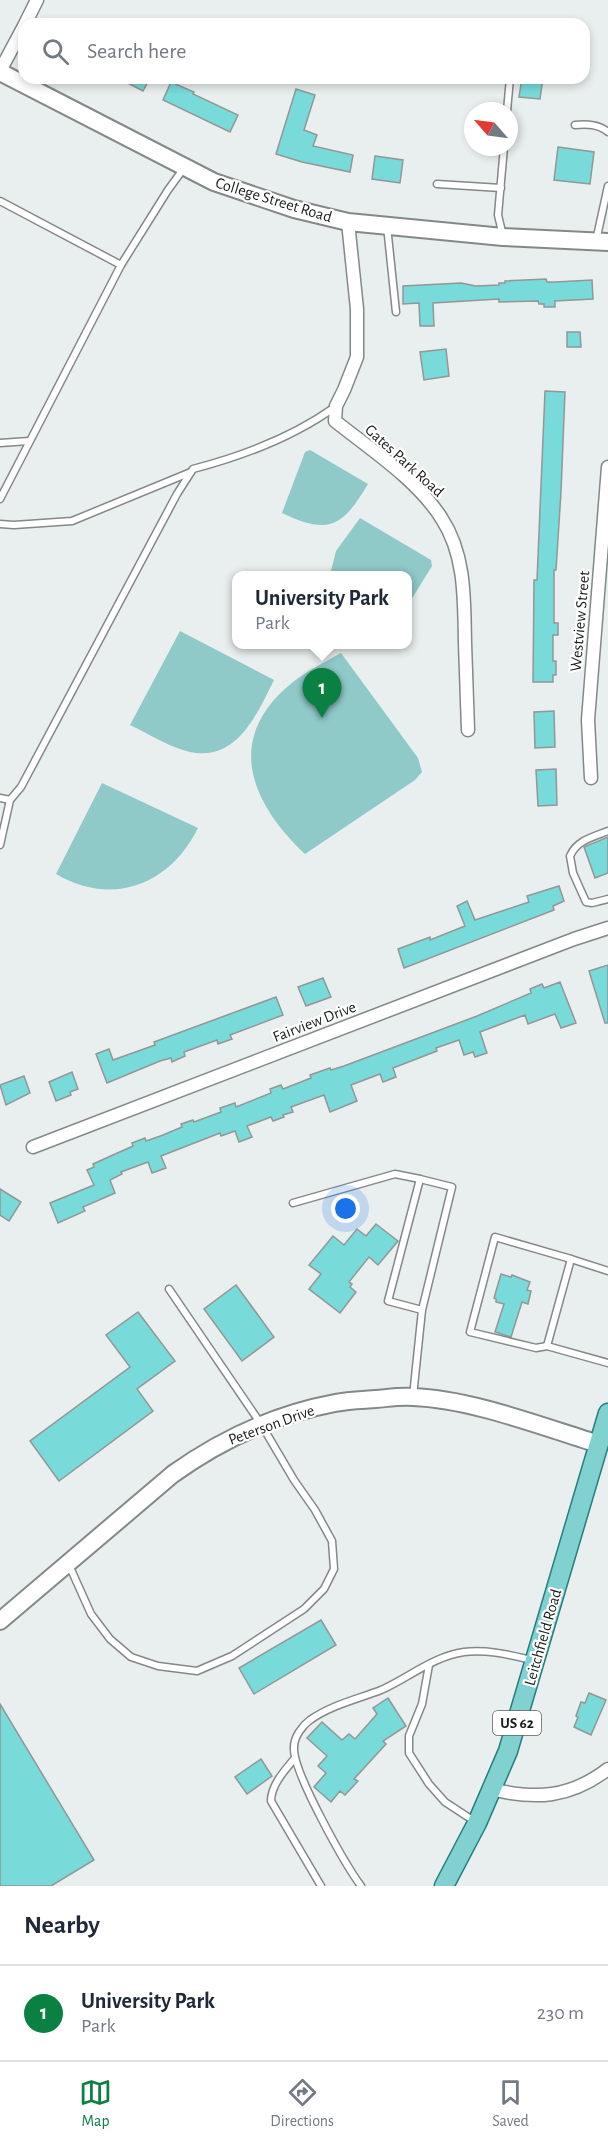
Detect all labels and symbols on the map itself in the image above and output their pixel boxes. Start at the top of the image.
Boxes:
north arrow [464,102,518,156]
street label: College Street Road [214,175,334,225]
street label: Gates Park Road [362,421,447,500]
street label: Westview Street [568,570,592,672]
pin: 1 [302,668,342,718]
street label: Fairview Drive [270,999,358,1045]
your location [331,1194,360,1223]
street label: Peterson Drive [226,1402,316,1448]
street label: Leitchfield Road [522,1587,564,1687]
road number: US 62 [493,1711,541,1735]

